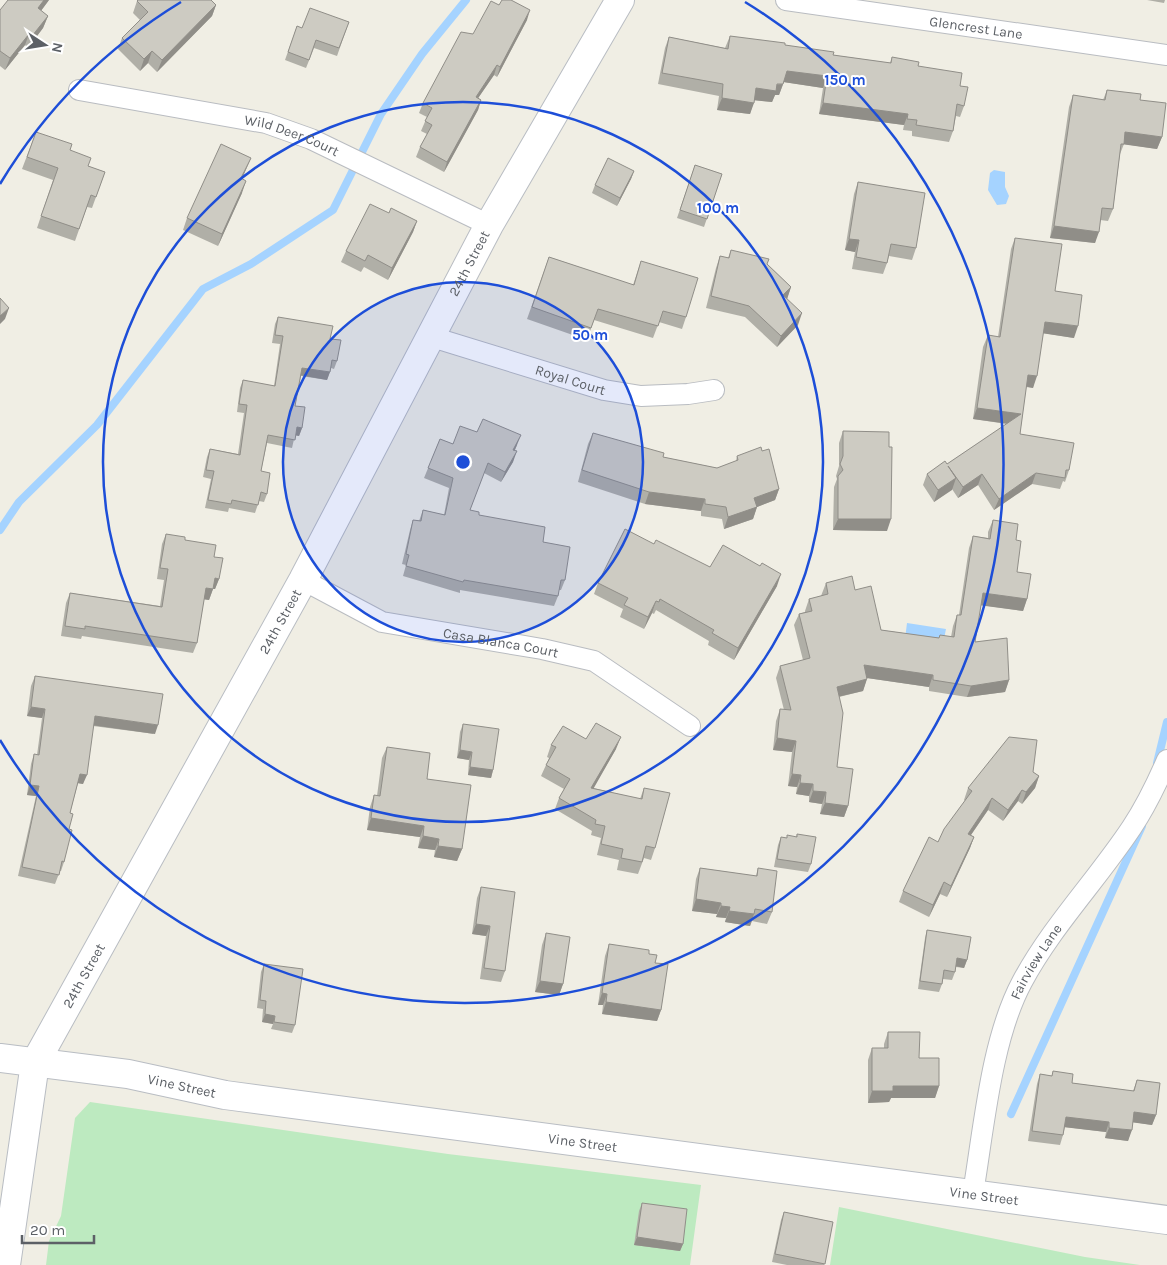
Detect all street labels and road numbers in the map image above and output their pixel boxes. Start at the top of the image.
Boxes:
street label: Glencrest Lane [928,12,1024,43]
street label: Wild Deer Court [243,111,342,160]
street label: 24th Street [445,228,493,299]
street label: Royal Court [533,361,608,399]
street label: 24th Street [255,586,305,657]
street label: Casa Blanca Court [442,624,560,661]
street label: Fairview Lane [1006,920,1065,1002]
street label: 24th Street [59,940,108,1011]
street label: Vine Street [146,1070,218,1101]
street label: Vine Street [547,1129,618,1155]
street label: Vine Street [949,1183,1020,1209]

